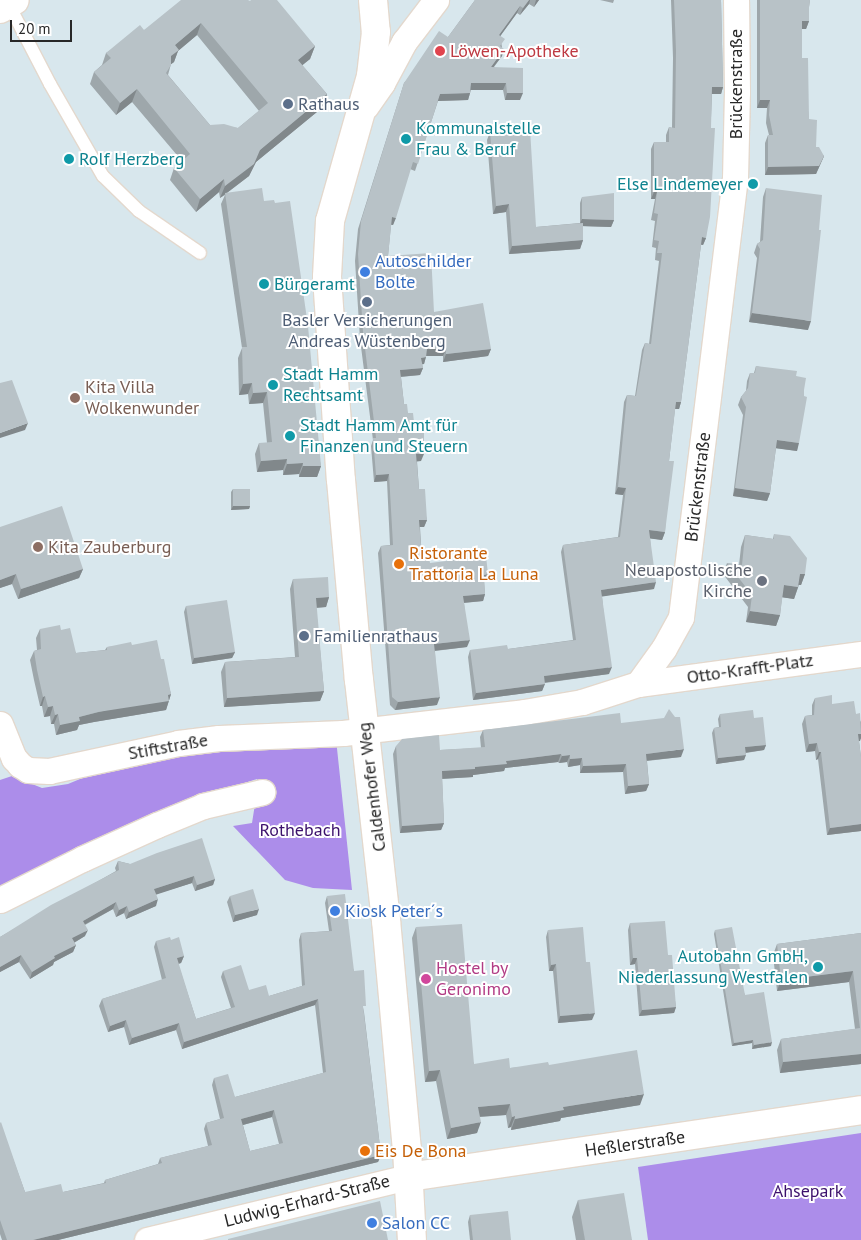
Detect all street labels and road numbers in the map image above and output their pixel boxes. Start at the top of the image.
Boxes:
street label: Brückenstraße [725,29,747,139]
street label: Brückenstraße [681,431,715,543]
street label: Otto-Krafft-Platz [685,649,815,689]
street label: Caldenhofer Weg [353,721,391,853]
street label: Stiftstraße [126,729,210,765]
street label: Heßlerstraße [584,1126,686,1162]
street label: Ludwig-Erhard-Straße [222,1170,392,1232]

